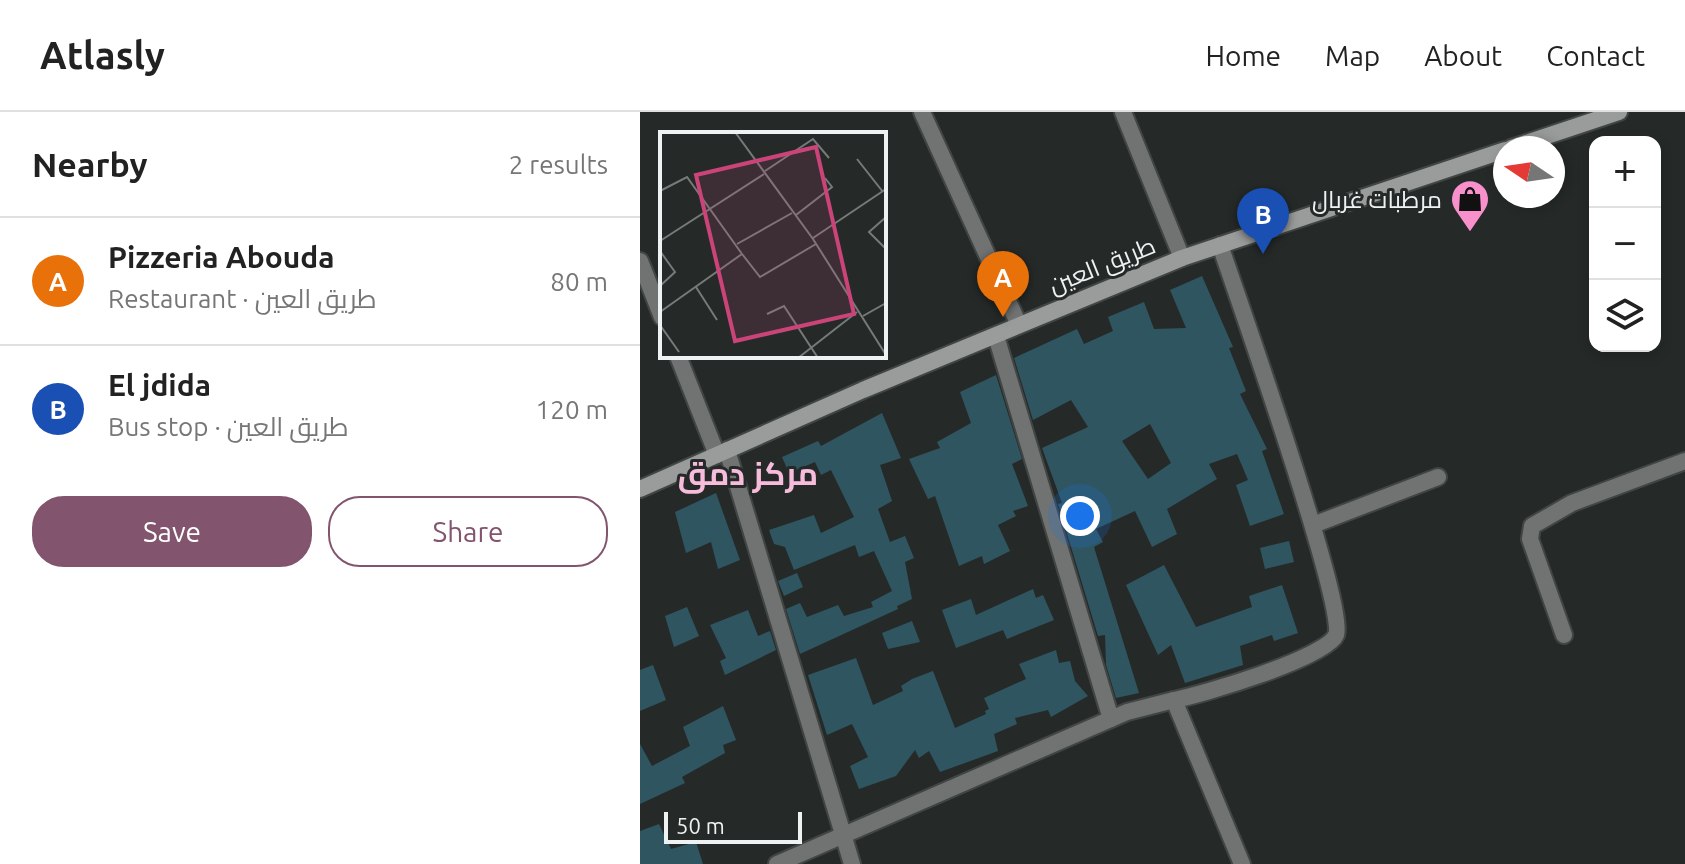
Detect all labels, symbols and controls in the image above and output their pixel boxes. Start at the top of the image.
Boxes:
text: Atlasly [40,34,165,76]
text: Home [1206,40,1281,71]
text: Map [1325,40,1380,71]
text: About [1424,40,1502,71]
text: Contact [1546,40,1645,71]
inset map [660,132,886,358]
north arrow [1493,136,1565,208]
map controls [1589,136,1661,352]
button: + [1589,136,1661,208]
text: Nearby [32,145,147,183]
text: 2 results [509,150,608,179]
shop icon: مرطبات غربال [1449,178,1491,233]
place label: مرطبات غربال [1312,186,1442,214]
pin: B [1237,188,1289,254]
button: − [1589,208,1661,280]
street label: طريق العين [1045,231,1160,300]
text: Pizzeria Abouda [108,240,335,274]
pin: A [977,251,1029,317]
text: A [49,267,67,296]
text: 80 m [550,267,608,296]
button: layers [1589,280,1661,352]
text: Restaurant · طريق العين [108,284,377,313]
text: El jdida [108,368,211,402]
text: B [49,395,67,424]
text: 120 m [536,395,608,424]
text: Bus stop · طريق العين [108,412,349,441]
district label: مركز دمق [678,455,818,494]
button: Save [32,496,312,567]
button: Share [328,496,608,567]
your location [1060,496,1100,536]
scale bar [664,808,802,844]
text: 50 m [676,813,725,838]

